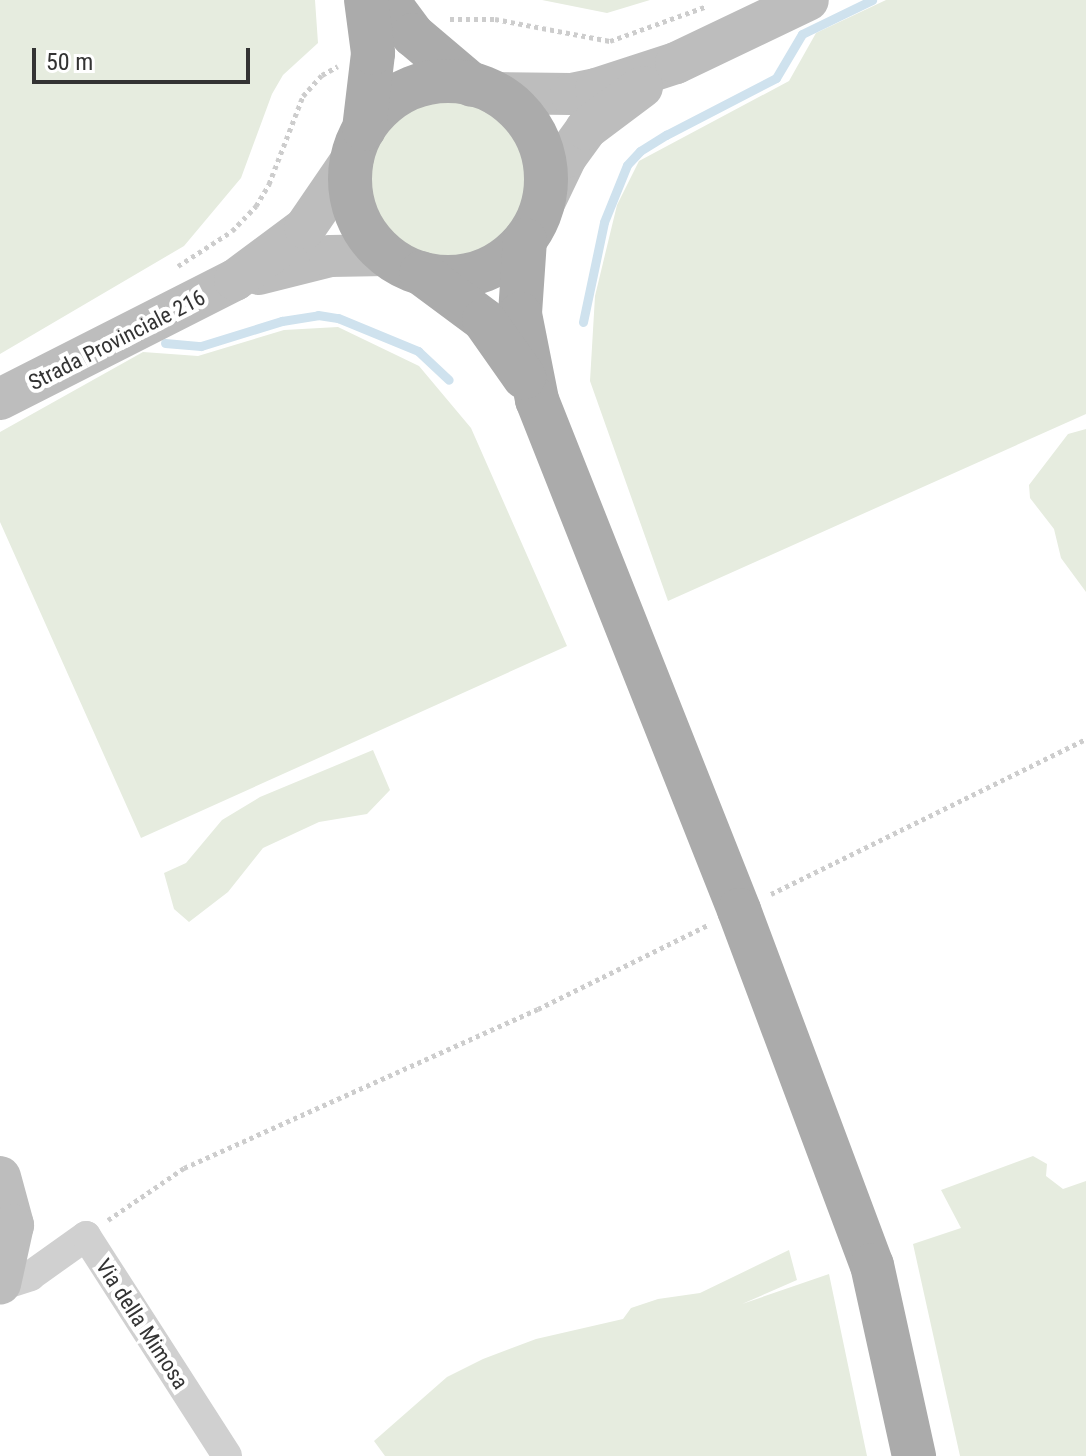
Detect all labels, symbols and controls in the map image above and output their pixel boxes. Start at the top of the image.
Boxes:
scale bar [36,32,254,82]
text: 50 m [46,48,93,76]
street label: Strada Provinciale 216 [24,284,210,396]
street label: Via della Mimosa [90,1254,194,1394]

